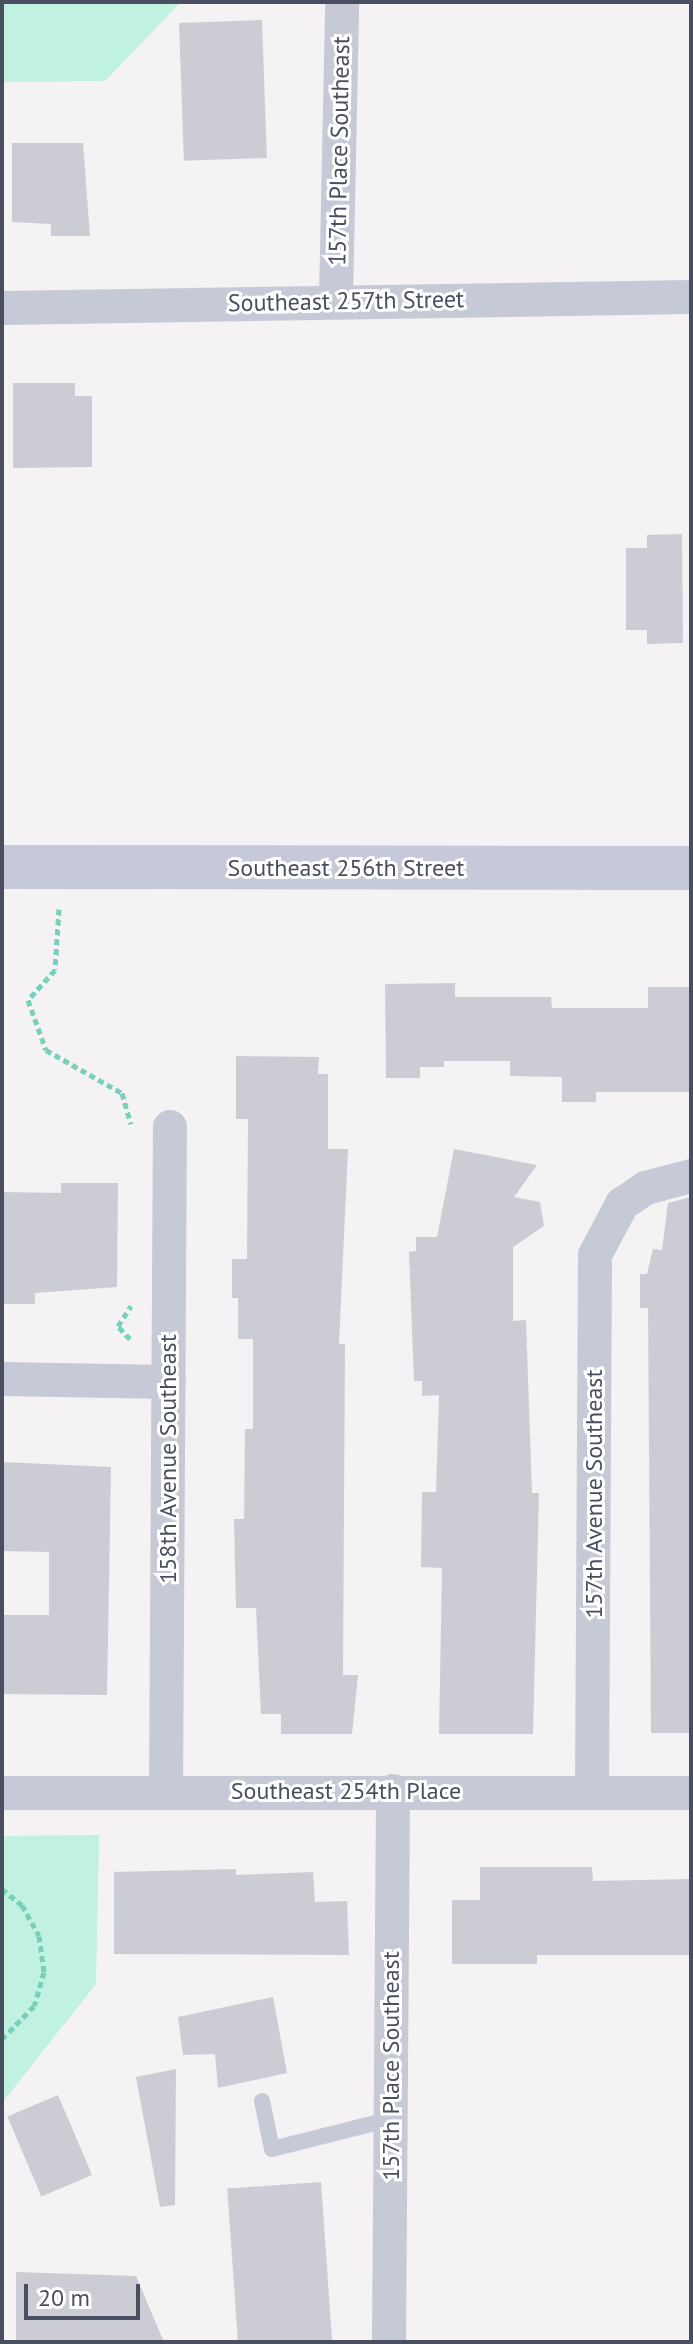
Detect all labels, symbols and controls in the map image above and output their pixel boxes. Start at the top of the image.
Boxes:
street label: 157th Place Southeast [323,36,355,266]
street label: Southeast 257th Street [228,285,464,317]
street label: Southeast 256th Street [228,854,464,882]
street label: 158th Avenue Southeast [154,1334,182,1584]
street label: 157th Avenue Southeast [580,1369,608,1619]
street label: Southeast 254th Place [231,1777,461,1805]
street label: 157th Place Southeast [377,1951,405,2181]
scale bar [28,2268,144,2318]
text: 20 m [38,2282,90,2313]

